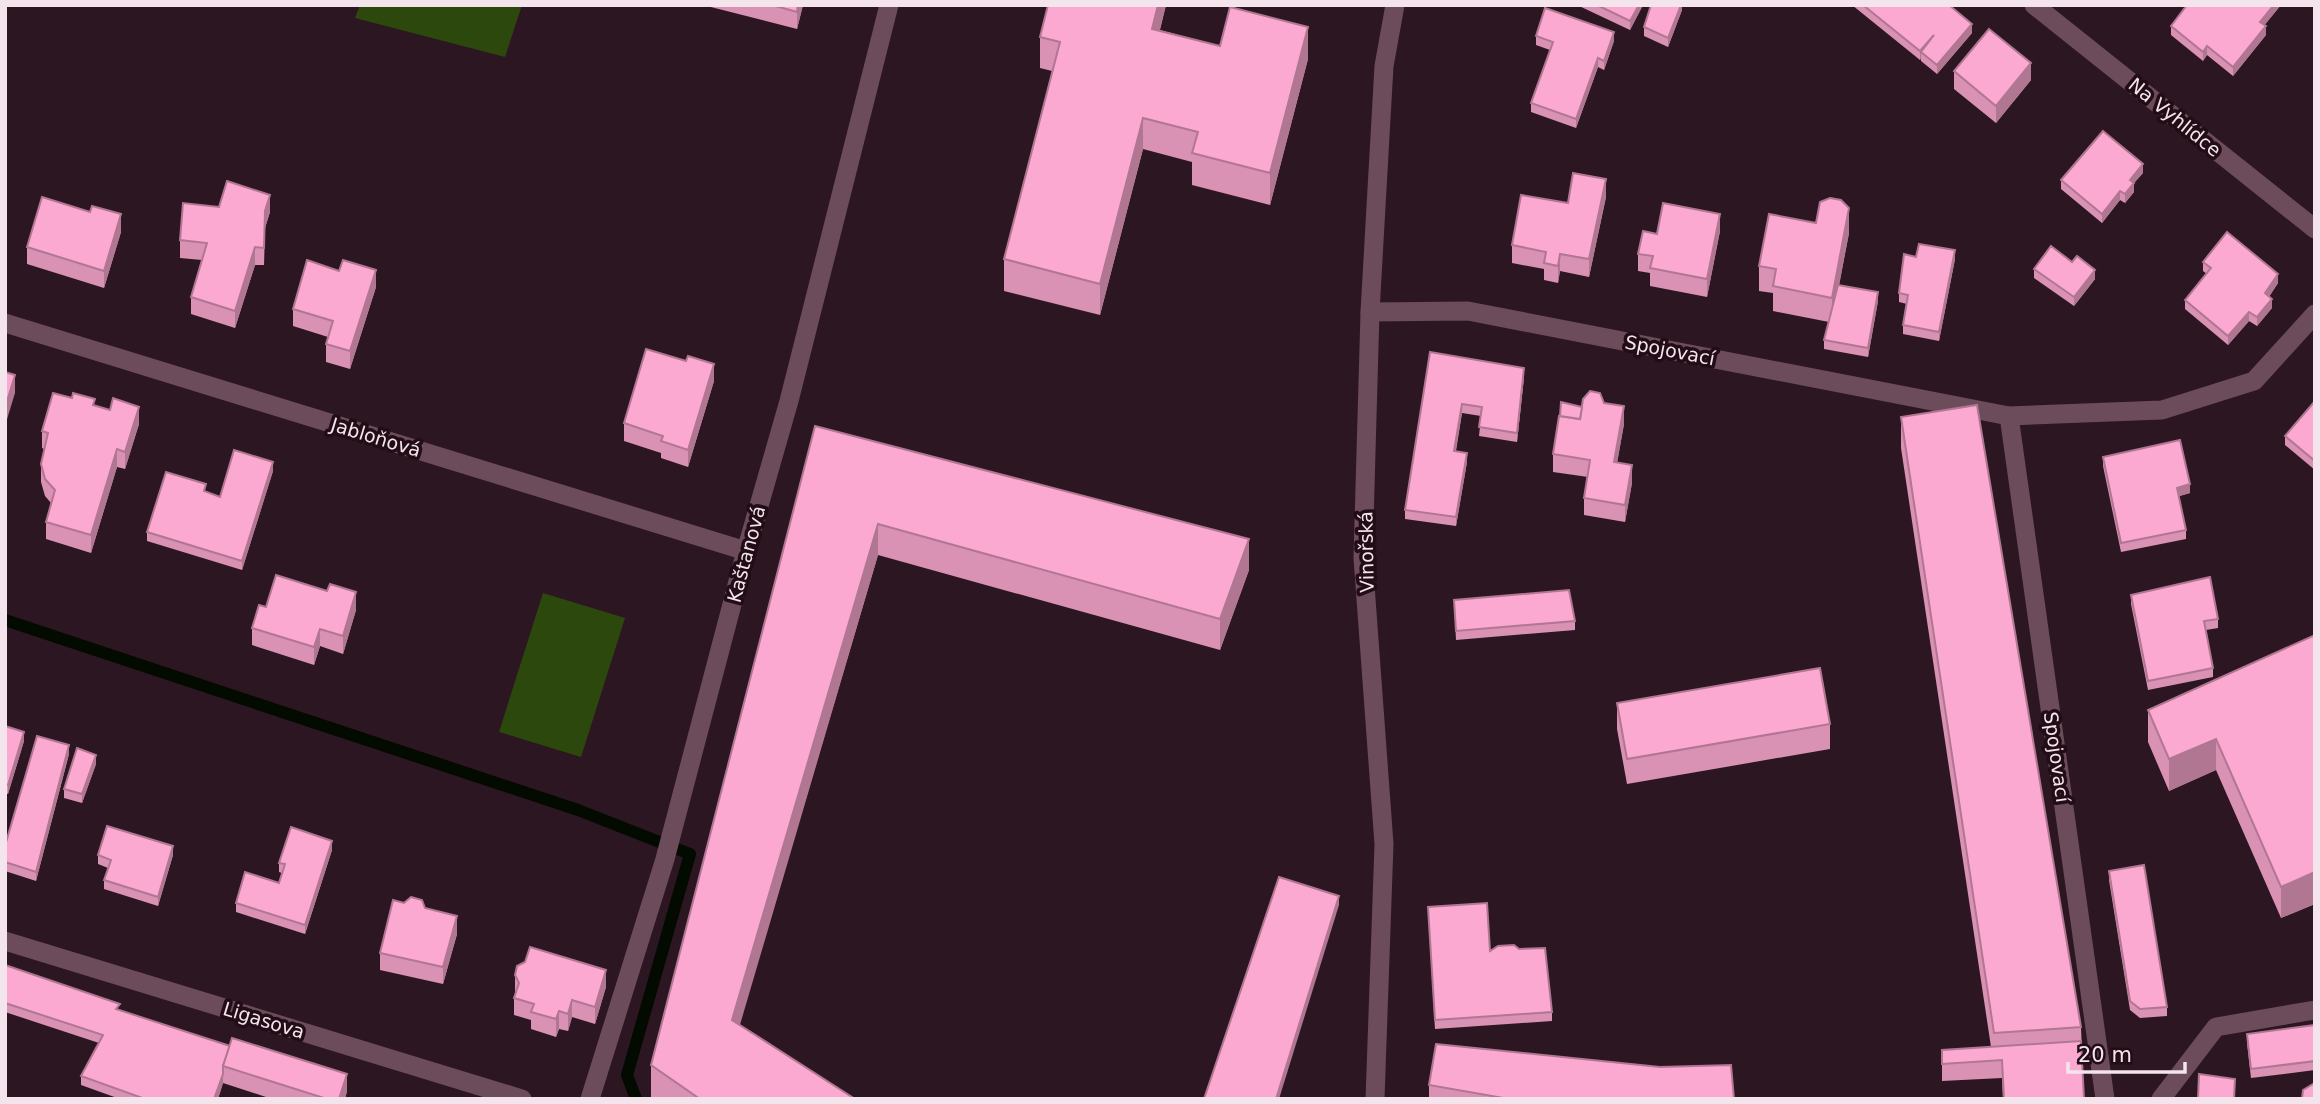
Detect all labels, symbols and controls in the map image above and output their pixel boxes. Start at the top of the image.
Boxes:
street label: Na Vyhlídce [2124,73,2226,161]
street label: Spojovací [1623,330,1718,370]
street label: Jabloňová [327,413,424,461]
street label: Kaštanová [723,503,769,605]
street label: Vinořská [1354,511,1378,593]
street label: Spojovací [2040,710,2074,804]
street label: Ligasova [221,997,307,1043]
scale bar [2068,1030,2185,1074]
text: 20 m [2078,1043,2132,1067]

